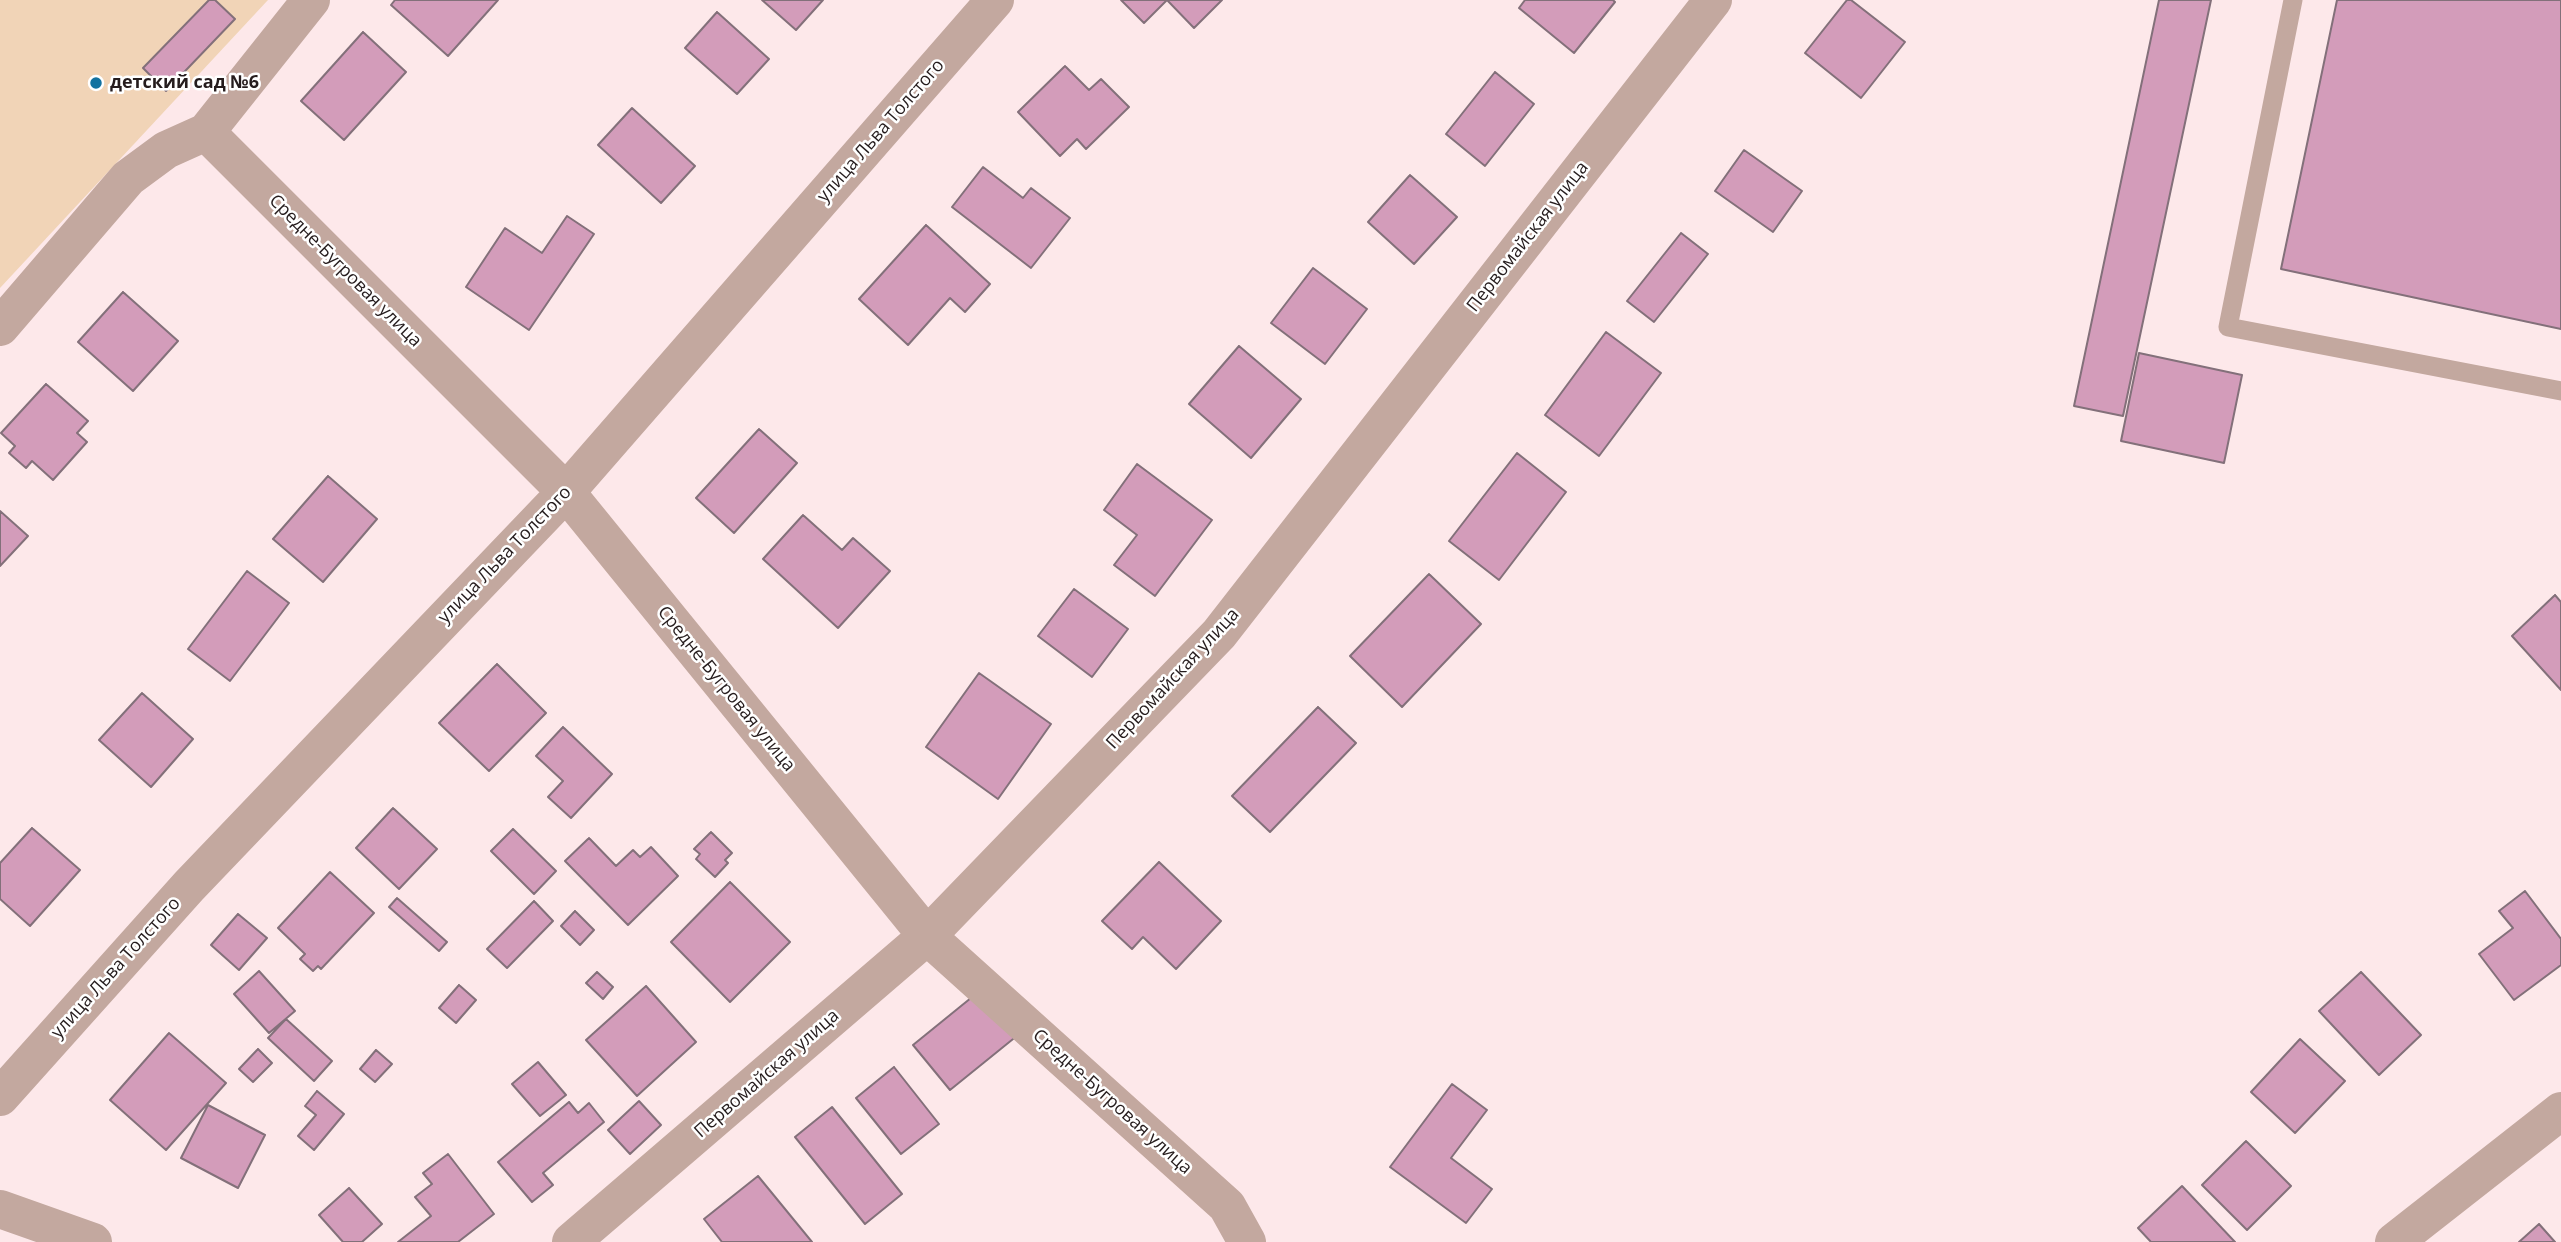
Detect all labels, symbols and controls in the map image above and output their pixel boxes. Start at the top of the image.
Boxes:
street label: улица Льва Толстого [813,55,949,207]
place label: детский сад №6 [110,72,259,94]
marker: детский сад №6 [88,75,104,91]
street label: Первомайская улица [1463,158,1593,316]
street label: Средне-Бугровая улица [264,190,426,352]
street label: улица Льва Толстого [434,482,576,628]
street label: Средне-Бугровая улица [653,602,799,776]
street label: Первомайская улица [1102,604,1244,754]
street label: улица Льва Толстого [47,893,185,1043]
street label: Первомайская улица [690,1005,844,1143]
street label: Средне-Бугровая улица [1028,1025,1196,1179]

